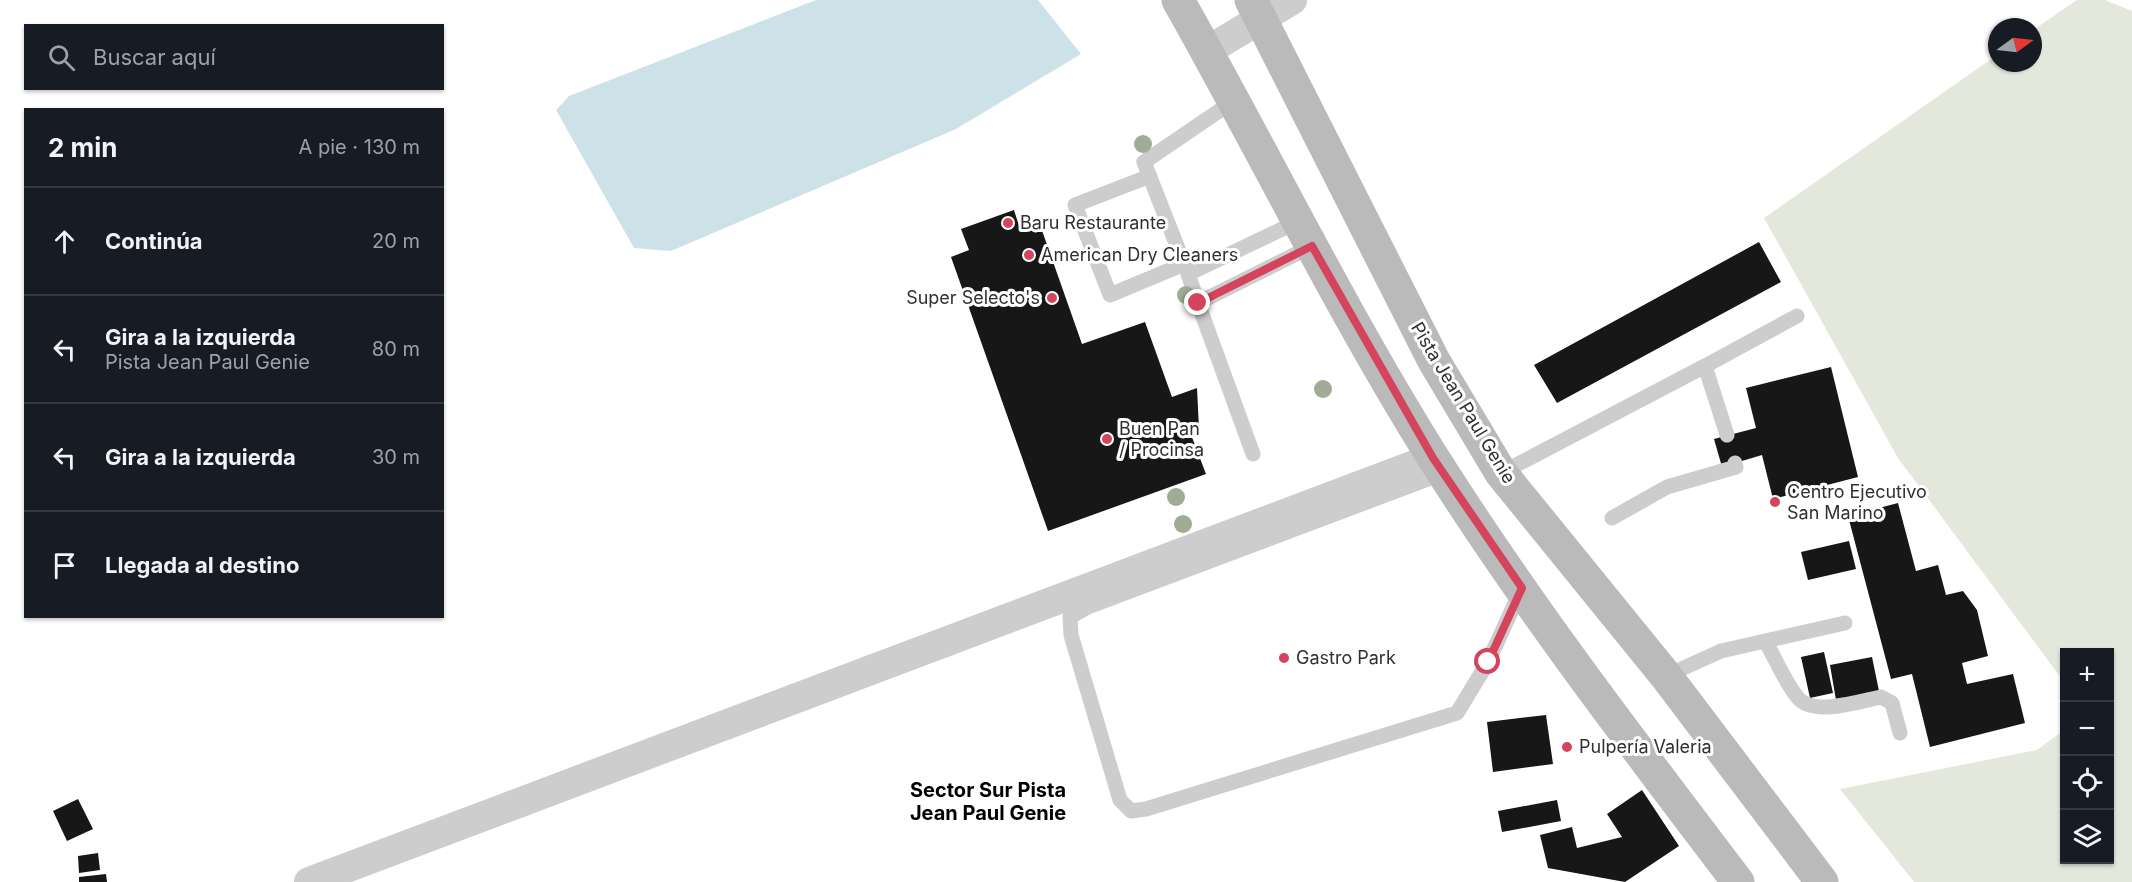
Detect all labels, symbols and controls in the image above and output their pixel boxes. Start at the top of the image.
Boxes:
north arrow [1988,18,2042,72]
search box [24,24,444,90]
icon: search [45,41,78,74]
text: Buscar aquí [93,44,216,70]
text: 2 min [48,132,118,163]
text: A pie · 130 m [299,135,420,159]
place label: Baru Restaurante [1020,212,1166,233]
marker: Baru Restaurante [1001,216,1015,230]
icon: ahead [48,225,81,258]
text: Continúa [105,228,203,254]
text: 20 m [372,229,420,253]
place label: American Dry Cleaners [1041,244,1238,265]
marker: American Dry Cleaners [1022,248,1036,262]
place label: Super Selecto's [906,287,1040,308]
route end [1184,289,1210,315]
marker: Super Selecto's [1045,291,1059,305]
street label: Pista Jean Paul Genie [1407,318,1520,487]
text: Gira a la izquierda [105,324,296,350]
icon: left [48,333,81,366]
text: 80 m [372,337,420,361]
text: Pista Jean Paul Genie [105,350,310,374]
place label: Buen Pan / Procinsa [1119,418,1204,460]
marker: Buen Pan / Procinsa [1100,432,1114,446]
icon: left [48,441,81,474]
text: Gira a la izquierda [105,444,296,470]
text: 30 m [372,445,420,469]
place label: Centro Ejecutivo San Marino [1787,481,1927,523]
marker: Centro Ejecutivo San Marino [1768,495,1782,509]
icon: arrive [48,549,81,582]
text: Llegada al destino [105,552,299,578]
place label: Gastro Park [1296,647,1396,668]
route start [1474,648,1500,674]
map controls [2060,648,2114,864]
button: + [2060,648,2114,702]
marker: Gastro Park [1277,651,1291,665]
button: − [2060,702,2114,756]
place label: Pulpería Valeria [1579,736,1712,757]
marker: Pulpería Valeria [1560,740,1574,754]
button: locate [2060,756,2114,810]
district label: Sector Sur Pista Jean Paul Genie [910,778,1066,825]
button: layers [2060,810,2114,864]

